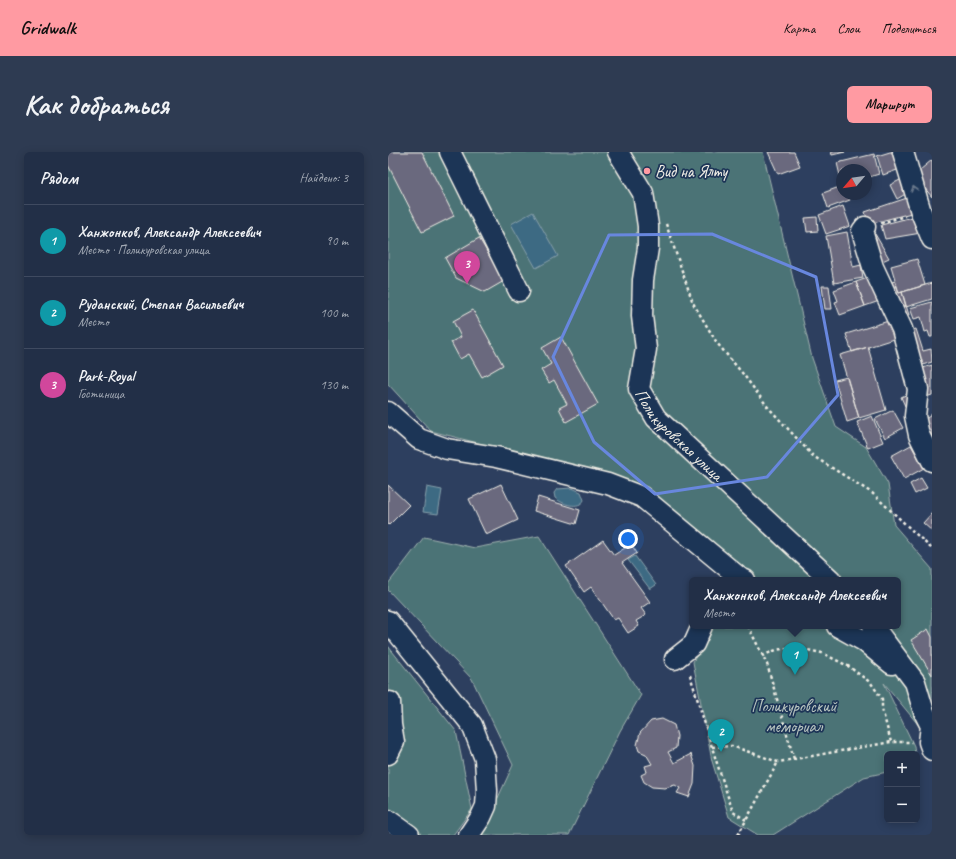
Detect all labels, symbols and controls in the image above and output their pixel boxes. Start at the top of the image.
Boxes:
text: Gridwalk [20,16,76,40]
text: Карта [783,20,815,37]
text: Слои [837,20,860,37]
text: Поделиться [882,20,936,37]
button: Маршрут [847,86,932,123]
text: Как добраться [24,87,169,122]
place label: Вид на Ялту [655,161,728,182]
north arrow [836,164,872,200]
marker: Вид на Ялту [642,166,652,176]
text: Рядом [40,168,78,189]
text: Найдено: 3 [300,170,348,186]
one-way arrow [910,186,919,193]
text: Ханжонков, Александр Алексеевич [78,223,261,242]
text: 1 [50,233,56,249]
text: 90 m [326,233,348,249]
text: Место · Поликуровская улица [78,242,209,258]
pin: 3 [454,251,480,284]
text: Руданский, Степан Васильевич [78,295,244,314]
text: 2 [50,305,56,321]
text: 100 m [320,305,348,321]
text: Место [78,314,109,330]
text: Park-Royal [78,367,134,386]
text: 3 [50,377,56,393]
text: 130 m [320,377,348,393]
street label: Поликуровская улица [630,385,729,487]
text: Гостиница [78,386,124,402]
your location [618,529,638,549]
popup [689,577,901,629]
text: Ханжонков, Александр Алексеевич [704,586,886,605]
text: Место [704,605,734,621]
pin: 1 [782,642,808,675]
park label: Поликуровский мемориал [751,696,838,737]
pin: 2 [708,719,734,752]
map controls [884,751,920,823]
button: + [884,751,920,787]
button: − [884,787,920,823]

